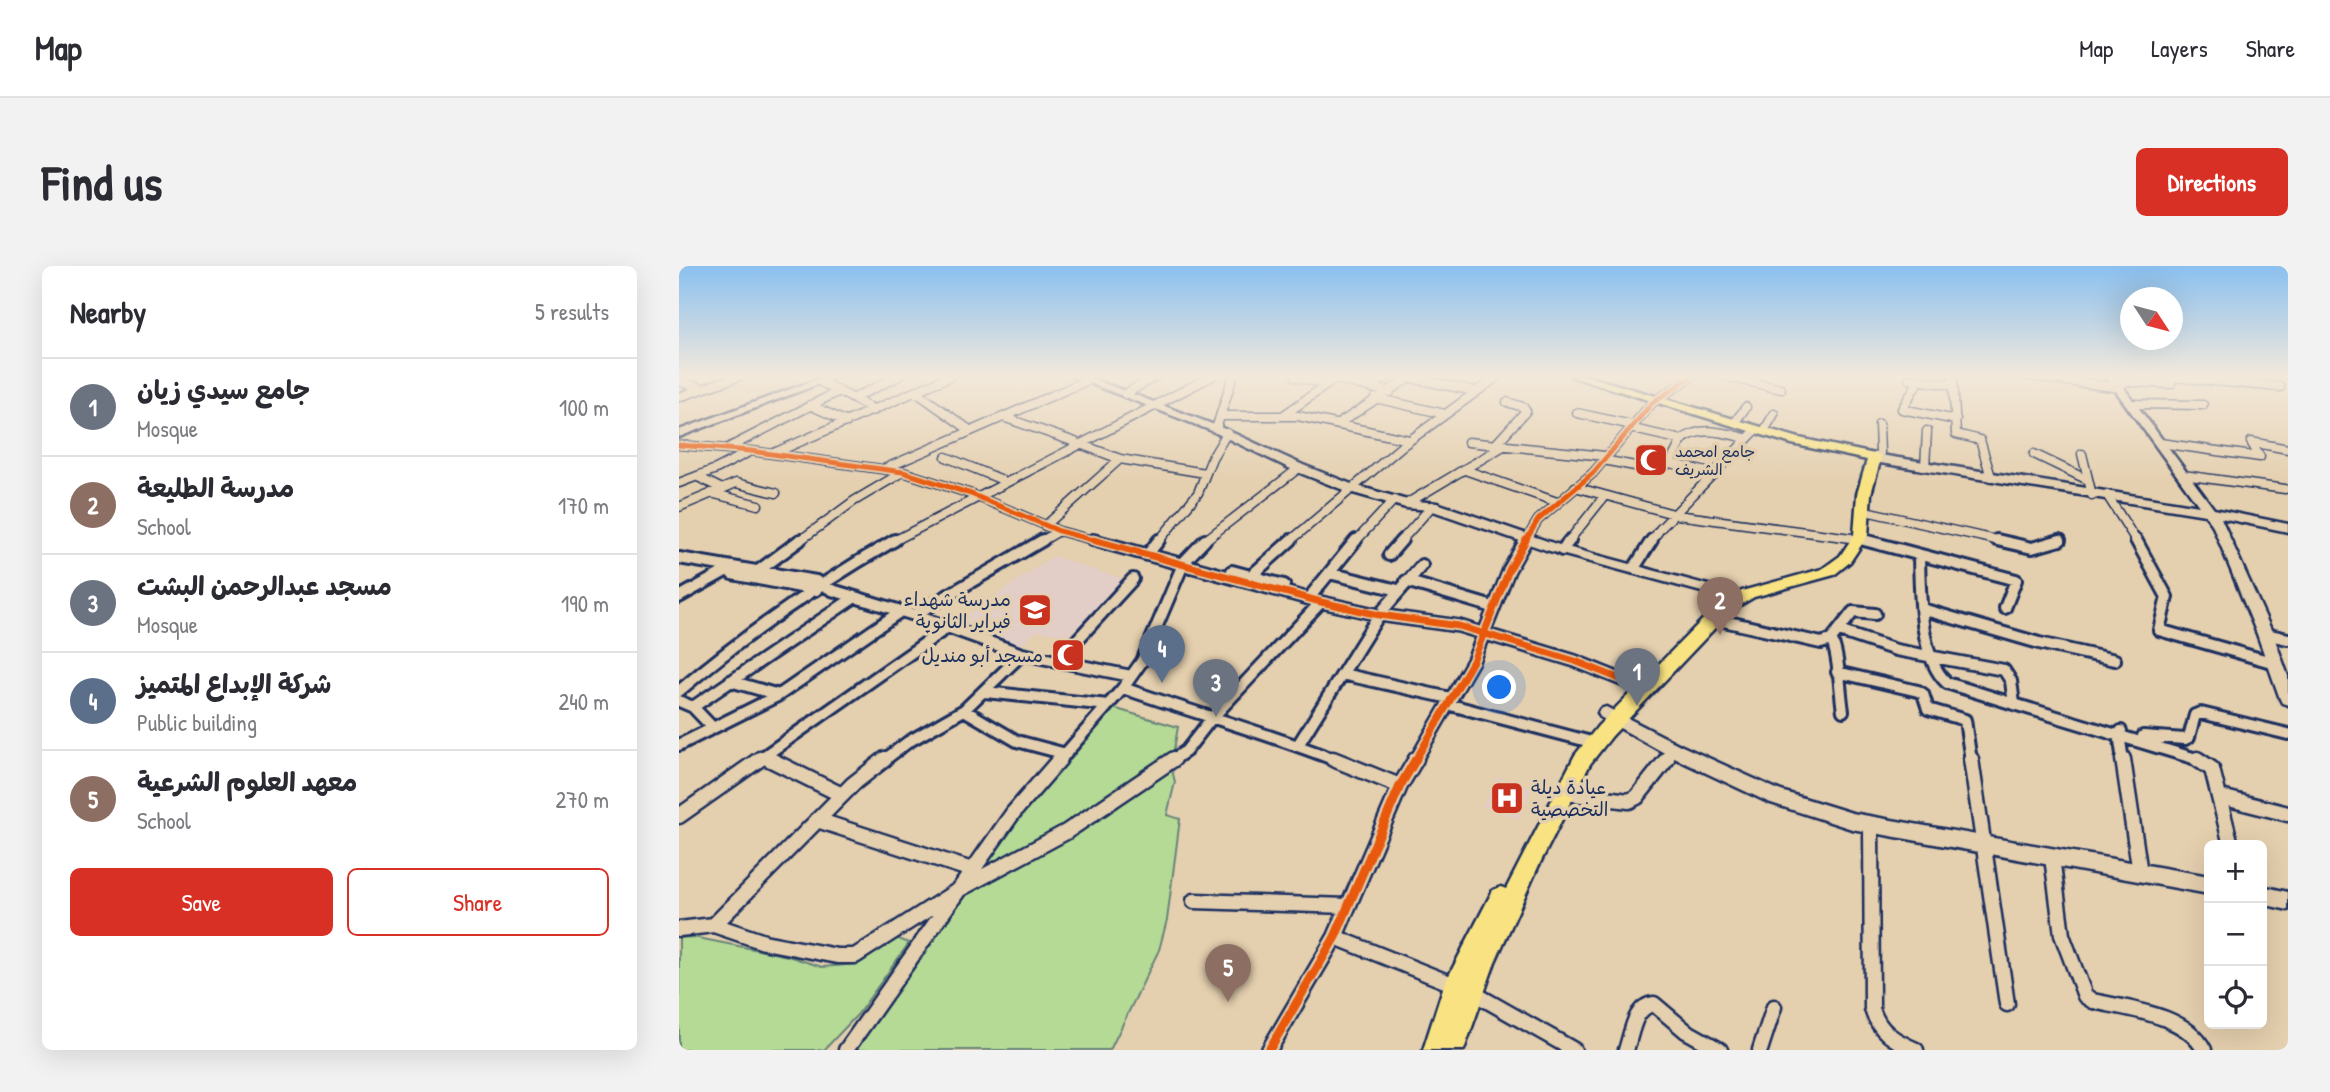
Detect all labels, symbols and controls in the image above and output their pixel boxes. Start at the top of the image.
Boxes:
text: Map [35,26,82,70]
text: Map [2079,32,2113,64]
text: Layers [2151,32,2208,64]
text: Share [2246,32,2295,64]
button: Directions [2136,148,2288,216]
text: Find us [42,149,162,215]
north arrow [2120,287,2183,350]
text: Nearby [70,292,146,332]
text: 5 results [535,296,609,327]
text: جامع سيدي زيان [137,372,310,407]
text: 1 [89,392,97,423]
text: 100 m [559,392,609,423]
text: Mosque [137,413,198,444]
place label: جامع امحمد الشريف [1675,440,1755,480]
mosque icon: جامع امحمد الشريف [1632,441,1670,479]
text: مدرسة الطليعة [137,470,294,505]
text: 2 [88,490,98,521]
text: 170 m [558,490,609,521]
text: School [137,511,191,542]
text: مسجد عبدالرحمن البشت [137,568,392,603]
pin: 2 [1697,577,1743,635]
place label: مدرسة شهداء فبراير الثانوية [904,586,1011,634]
text: 3 [88,588,98,619]
text: 190 m [561,588,609,619]
school or university icon: مدرسة شهداء فبراير الثانوية [1016,591,1054,629]
text: Mosque [137,609,198,640]
pin: 4 [1139,625,1185,683]
mosque icon: مسجد أبو منديل [1049,636,1087,674]
place label: مسجد أبو منديل [921,642,1043,668]
pin: 1 [1614,648,1660,706]
pin: 3 [1193,659,1239,717]
text: شركة الإبداع المتميز [137,666,331,701]
your location [1482,670,1516,704]
text: 4 [89,686,97,717]
text: 240 m [558,686,609,717]
text: Public building [137,707,257,738]
text: معهد العلوم الشرعية [137,764,357,799]
place label: عيادة ديلة التخصصية [1531,774,1609,822]
hospital icon: عيادة ديلة التخصصية [1488,779,1526,817]
text: 5 [88,784,98,815]
text: 270 m [556,784,609,815]
text: School [137,805,191,836]
map controls [2204,840,2267,1029]
button: + [2204,840,2267,903]
button: Save [70,868,333,936]
button: Share [347,868,609,936]
button: − [2204,903,2267,966]
pin: 5 [1205,944,1251,1002]
button: locate [2204,966,2267,1029]

